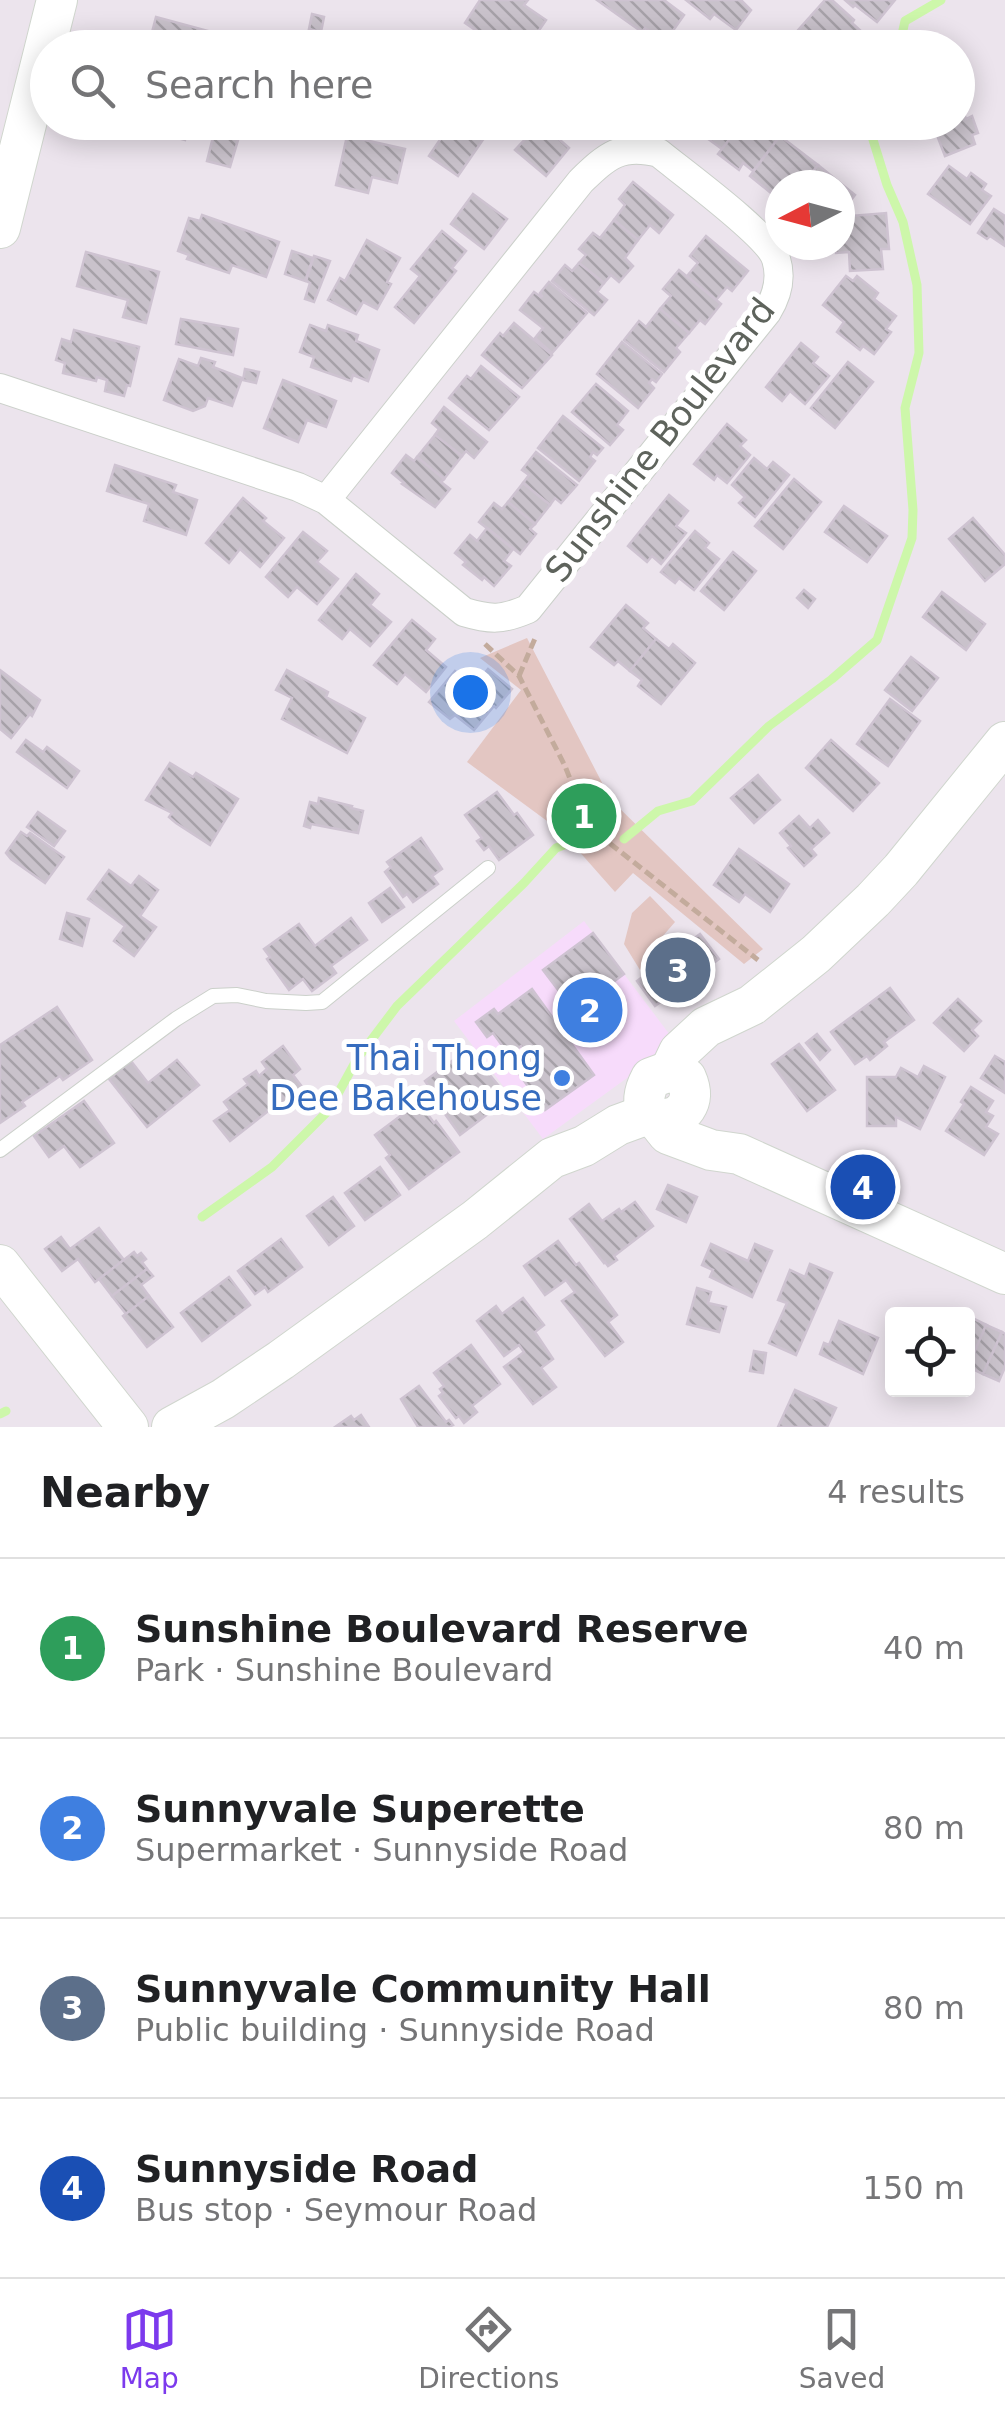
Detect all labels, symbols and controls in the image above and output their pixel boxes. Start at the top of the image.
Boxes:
search box [30,30,975,140]
icon: search [65,58,120,113]
text: Search here [145,63,373,107]
north arrow [765,170,855,260]
street label: Sunshine Boulevard [537,290,783,590]
your location [445,667,496,718]
pin: 1 [552,778,616,854]
pin: 3 [646,932,710,1008]
pin: 2 [558,972,622,1048]
place label: Thai Thong Dee Bakehouse [269,1038,542,1118]
marker: Thai Thong Dee Bakehouse [551,1067,573,1089]
pin: 4 [830,1150,896,1224]
map controls [885,1307,975,1397]
button: locate [885,1307,975,1397]
text: Nearby [40,1468,210,1517]
text: 4 results [827,1473,965,1511]
text: Sunshine Boulevard Reserve [135,1607,748,1651]
text: 1 [61,1629,84,1667]
text: 40 m [883,1629,965,1667]
text: Park · Sunshine Boulevard [135,1651,553,1689]
text: Sunnyvale Superette [135,1787,585,1831]
text: 2 [61,1809,84,1847]
text: 80 m [883,1809,965,1847]
text: Supermarket · Sunnyside Road [135,1831,628,1869]
text: Sunnyvale Community Hall [135,1967,711,2011]
text: 3 [61,1989,84,2027]
text: 80 m [883,1989,965,2027]
text: Public building · Sunnyside Road [135,2011,655,2049]
text: Sunnyside Road [135,2147,478,2191]
text: 4 [61,2169,84,2207]
text: 150 m [863,2169,965,2207]
text: Bus stop · Seymour Road [135,2191,537,2229]
tab: Map [120,2302,179,2395]
tab: Directions [418,2302,559,2395]
tab: Saved [799,2302,885,2395]

